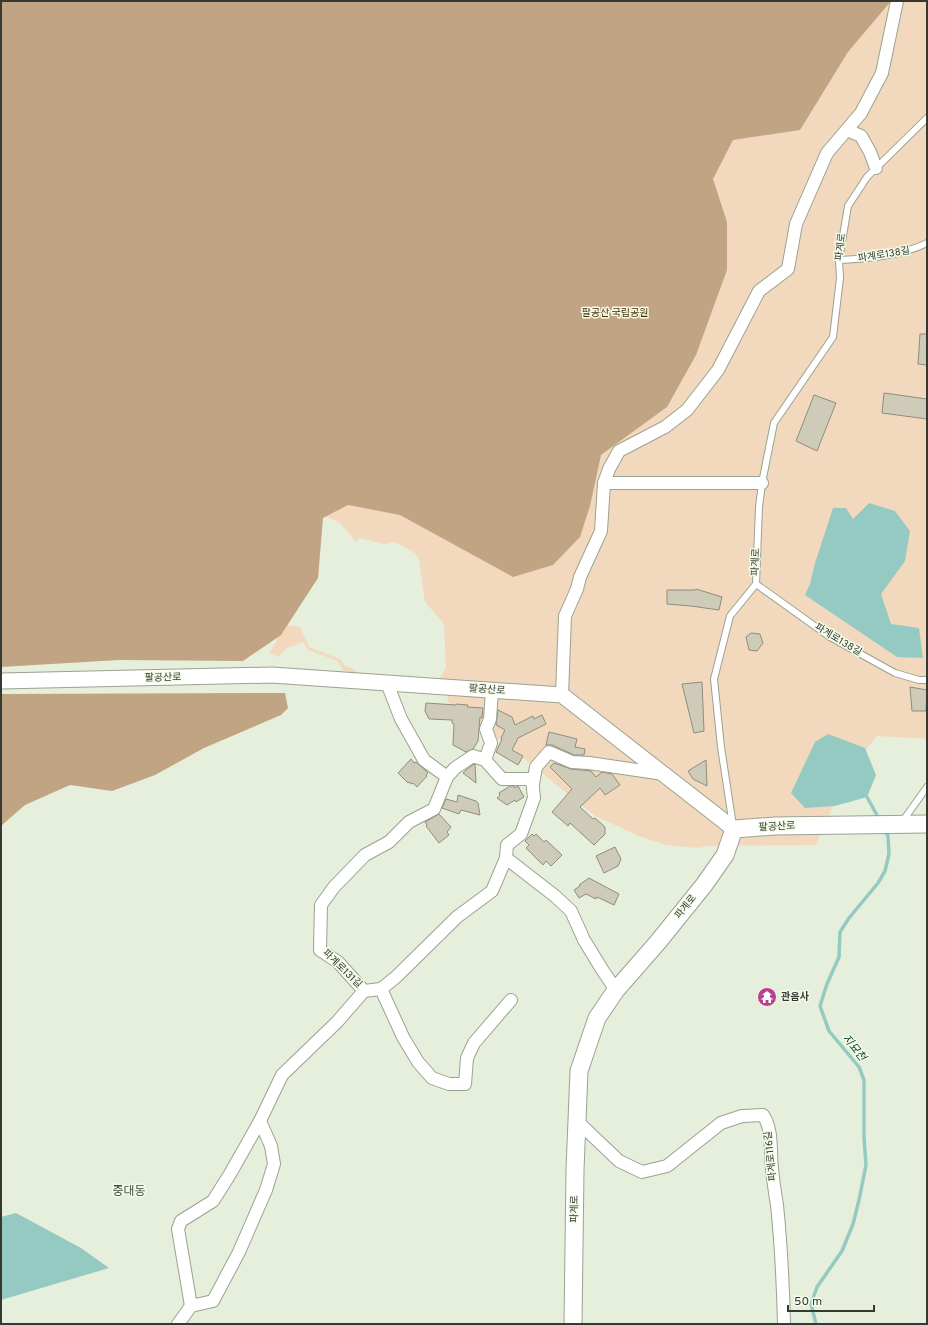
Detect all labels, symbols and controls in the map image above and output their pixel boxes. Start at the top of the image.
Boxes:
street label: 파계로 [833,233,849,261]
street label: 파계로138길 [857,244,911,266]
park label: 팔공산 국립공원 [582,307,648,320]
street label: 파계로 [749,548,763,576]
street label: 파계로138길 [812,621,864,659]
street label: 팔공산로 [144,671,182,685]
street label: 팔공산로 [468,682,506,698]
street label: 팔공산로 [758,820,796,834]
street label: 파계로 [672,892,700,922]
street label: 파계로131길 [319,947,365,991]
temple icon: 관음사 [756,986,778,1008]
place label: 관음사 [781,991,809,1004]
water label: 지묘천 [839,1032,870,1066]
street label: 파계로116길 [762,1130,780,1182]
district label: 중대동 [112,1184,146,1200]
street label: 파계로 [568,1195,582,1223]
scale bar [788,1287,874,1313]
text: 50 m [794,1294,822,1310]

